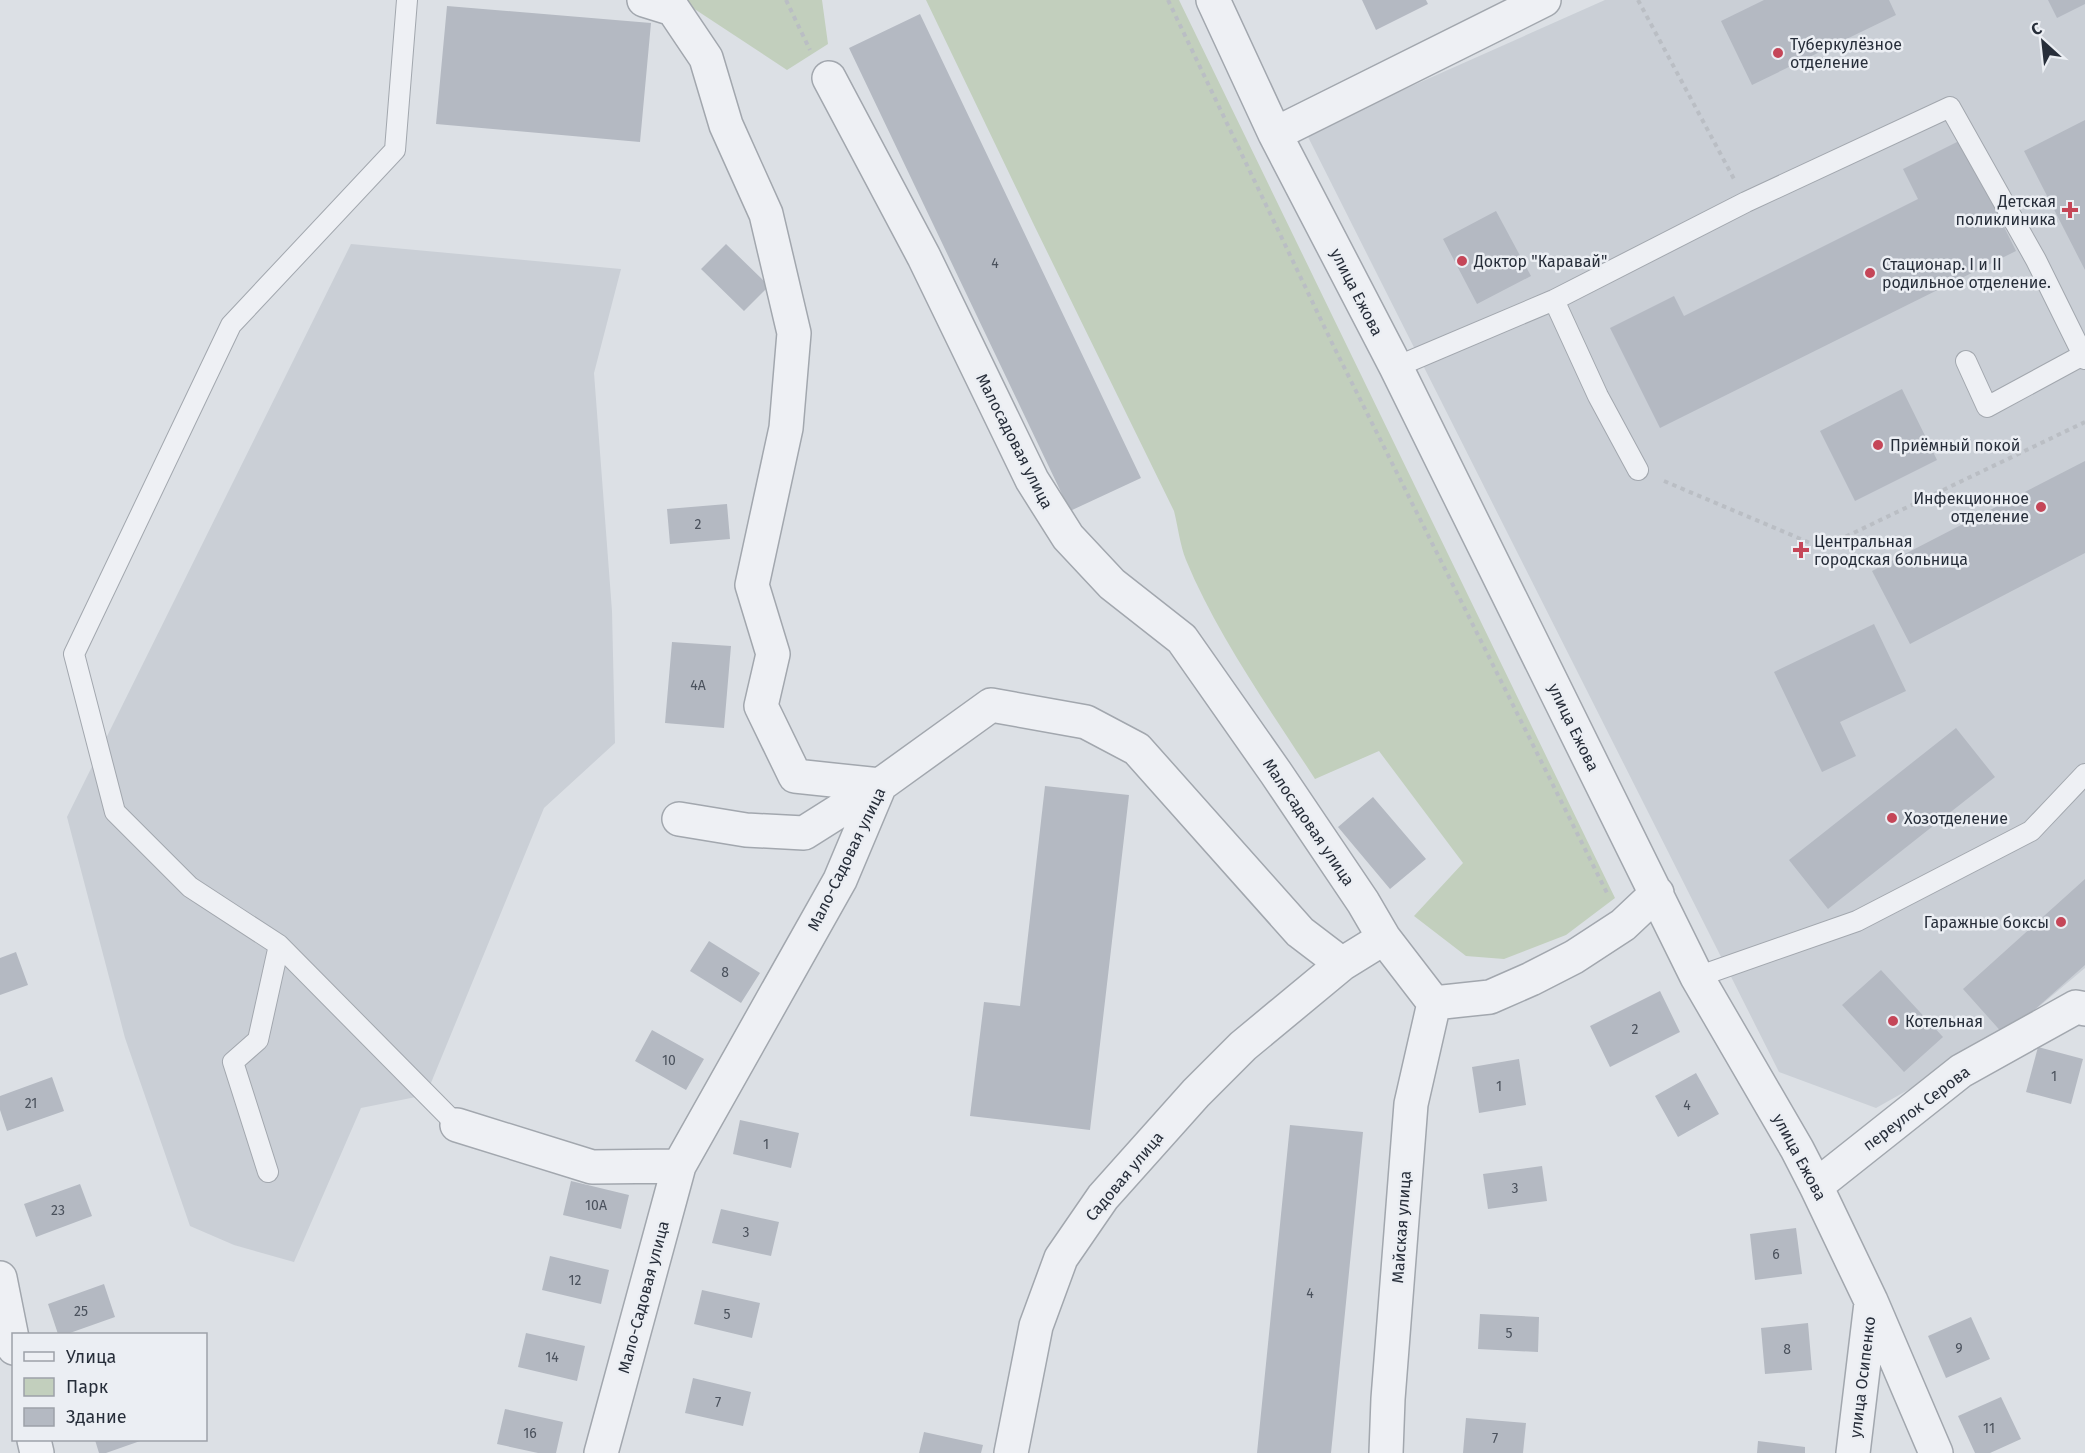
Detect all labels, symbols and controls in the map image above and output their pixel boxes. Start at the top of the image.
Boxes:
north arrow [2013,12,2073,72]
text: С [2028,18,2046,40]
place label: Туберкулёзное отделение [1790,35,1902,72]
marker: Туберкулёзное отделение [1771,46,1785,60]
place label: Детская поликлиника [1956,192,2056,229]
marker: Детская поликлиника [2061,201,2079,219]
street label: улица Ежова [1326,245,1387,339]
place label: Доктор "Каравай" [1473,252,1607,271]
marker: Доктор "Каравай" [1455,254,1469,268]
house number: 4 [991,255,999,272]
place label: Стационар. I и II родильное отделение. [1882,255,2051,292]
marker: Стационар. I и II родильное отделение. [1863,266,1877,280]
street label: Малосадовая улица [972,370,1057,512]
place label: Приёмный покой [1890,436,2020,455]
marker: Приёмный покой [1871,438,1885,452]
place label: Инфекционное отделение [1913,489,2029,526]
marker: Инфекционное отделение [2034,500,2048,514]
house number: 2 [695,516,702,533]
place label: Центральная городская больница [1814,532,1968,569]
marker: Центральная городская больница [1792,541,1810,559]
house number: 4А [690,677,706,694]
street label: улица Ежова [1544,680,1603,774]
street label: Малосадовая улица [1259,755,1358,890]
street label: Мало-Садовая улица [803,784,889,934]
place label: Хозотделение [1904,809,2008,828]
marker: Хозотделение [1885,811,1899,825]
place label: Гаражные боксы [1924,913,2049,932]
marker: Гаражные боксы [2054,915,2068,929]
house number: 8 [721,964,729,981]
place label: Котельная [1905,1012,1983,1031]
marker: Котельная [1886,1014,1900,1028]
house number: 2 [1632,1021,1639,1038]
house number: 10 [662,1052,676,1069]
street label: переулок Серова [1859,1062,1973,1155]
house number: 1 [2051,1068,2057,1085]
house number: 1 [1496,1078,1502,1095]
house number: 21 [25,1095,37,1112]
house number: 4 [1683,1097,1691,1114]
street label: улица Ежова [1769,1111,1830,1204]
street label: Садовая улица [1081,1128,1167,1225]
house number: 1 [763,1136,769,1153]
street label: Майская улица [1388,1170,1415,1284]
house number: 3 [1512,1180,1519,1197]
house number: 10А [585,1197,607,1214]
house number: 23 [51,1202,65,1219]
street label: Мало-Садовая улица [614,1219,673,1375]
house number: 3 [743,1224,750,1241]
house number: 6 [1772,1246,1780,1263]
house number: 12 [569,1272,582,1289]
house number: 4 [1306,1285,1314,1302]
house number: 25 [74,1303,88,1320]
house number: 5 [723,1306,731,1323]
street label: улица Осипенко [1846,1315,1879,1439]
house number: 5 [1505,1325,1513,1342]
legend [12,1333,207,1441]
house number: 9 [1955,1340,1963,1357]
house number: 8 [1783,1341,1791,1358]
text: Улица [66,1346,116,1368]
house number: 14 [545,1349,559,1366]
text: Парк [66,1376,109,1398]
house number: 7 [715,1394,721,1411]
text: Здание [66,1406,127,1428]
house number: 11 [1983,1420,1995,1437]
house number: 16 [523,1425,537,1442]
house number: 7 [1492,1430,1498,1447]

